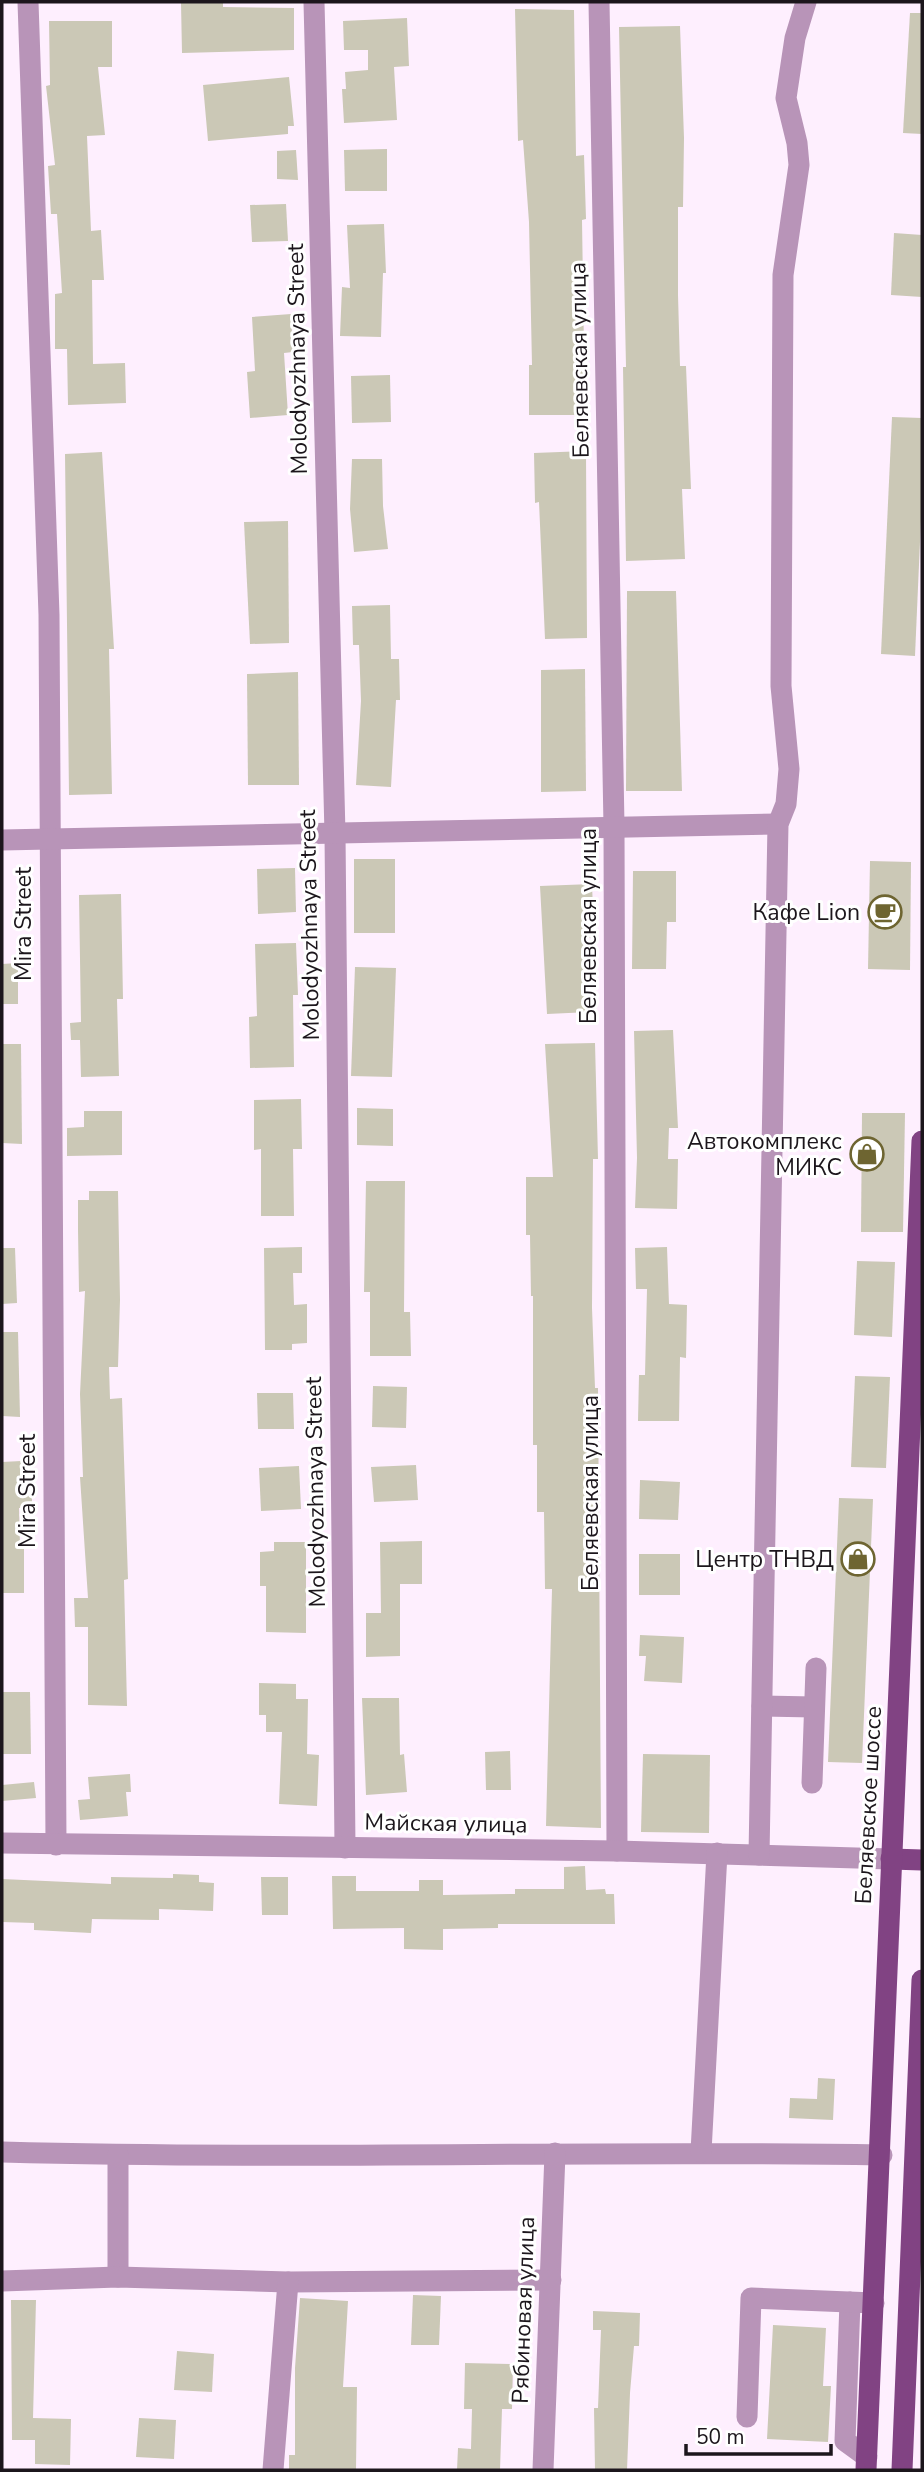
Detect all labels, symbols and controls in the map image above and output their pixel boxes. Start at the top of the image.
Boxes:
street label: Molodyozhnaya Street [280,242,315,475]
street label: Беляевская улица [562,262,597,458]
street label: Molodyozhnaya Street [292,808,327,1041]
street label: Беляевская улица [573,828,604,1024]
street label: Mira Street [8,866,39,981]
cafe icon: Кафе Lion [866,893,904,931]
place label: Кафе Lion [753,897,860,928]
place label: Автокомплекс МИКС [687,1126,842,1183]
shop icon: Автокомплекс МИКС [848,1135,886,1173]
street label: Molodyozhnaya Street [298,1375,333,1608]
street label: Беляевская улица [575,1395,606,1591]
street label: Mira Street [12,1433,43,1548]
shop icon: Центр ТНВД [839,1540,877,1578]
place label: Центр ТНВД [695,1544,834,1575]
street label: Беляевское шоссе [848,1705,889,1905]
street label: Майская улица [364,1807,528,1840]
street label: Рябиновая улица [505,2216,542,2404]
scale bar [686,2412,831,2456]
text: 50 m [696,2423,745,2451]

